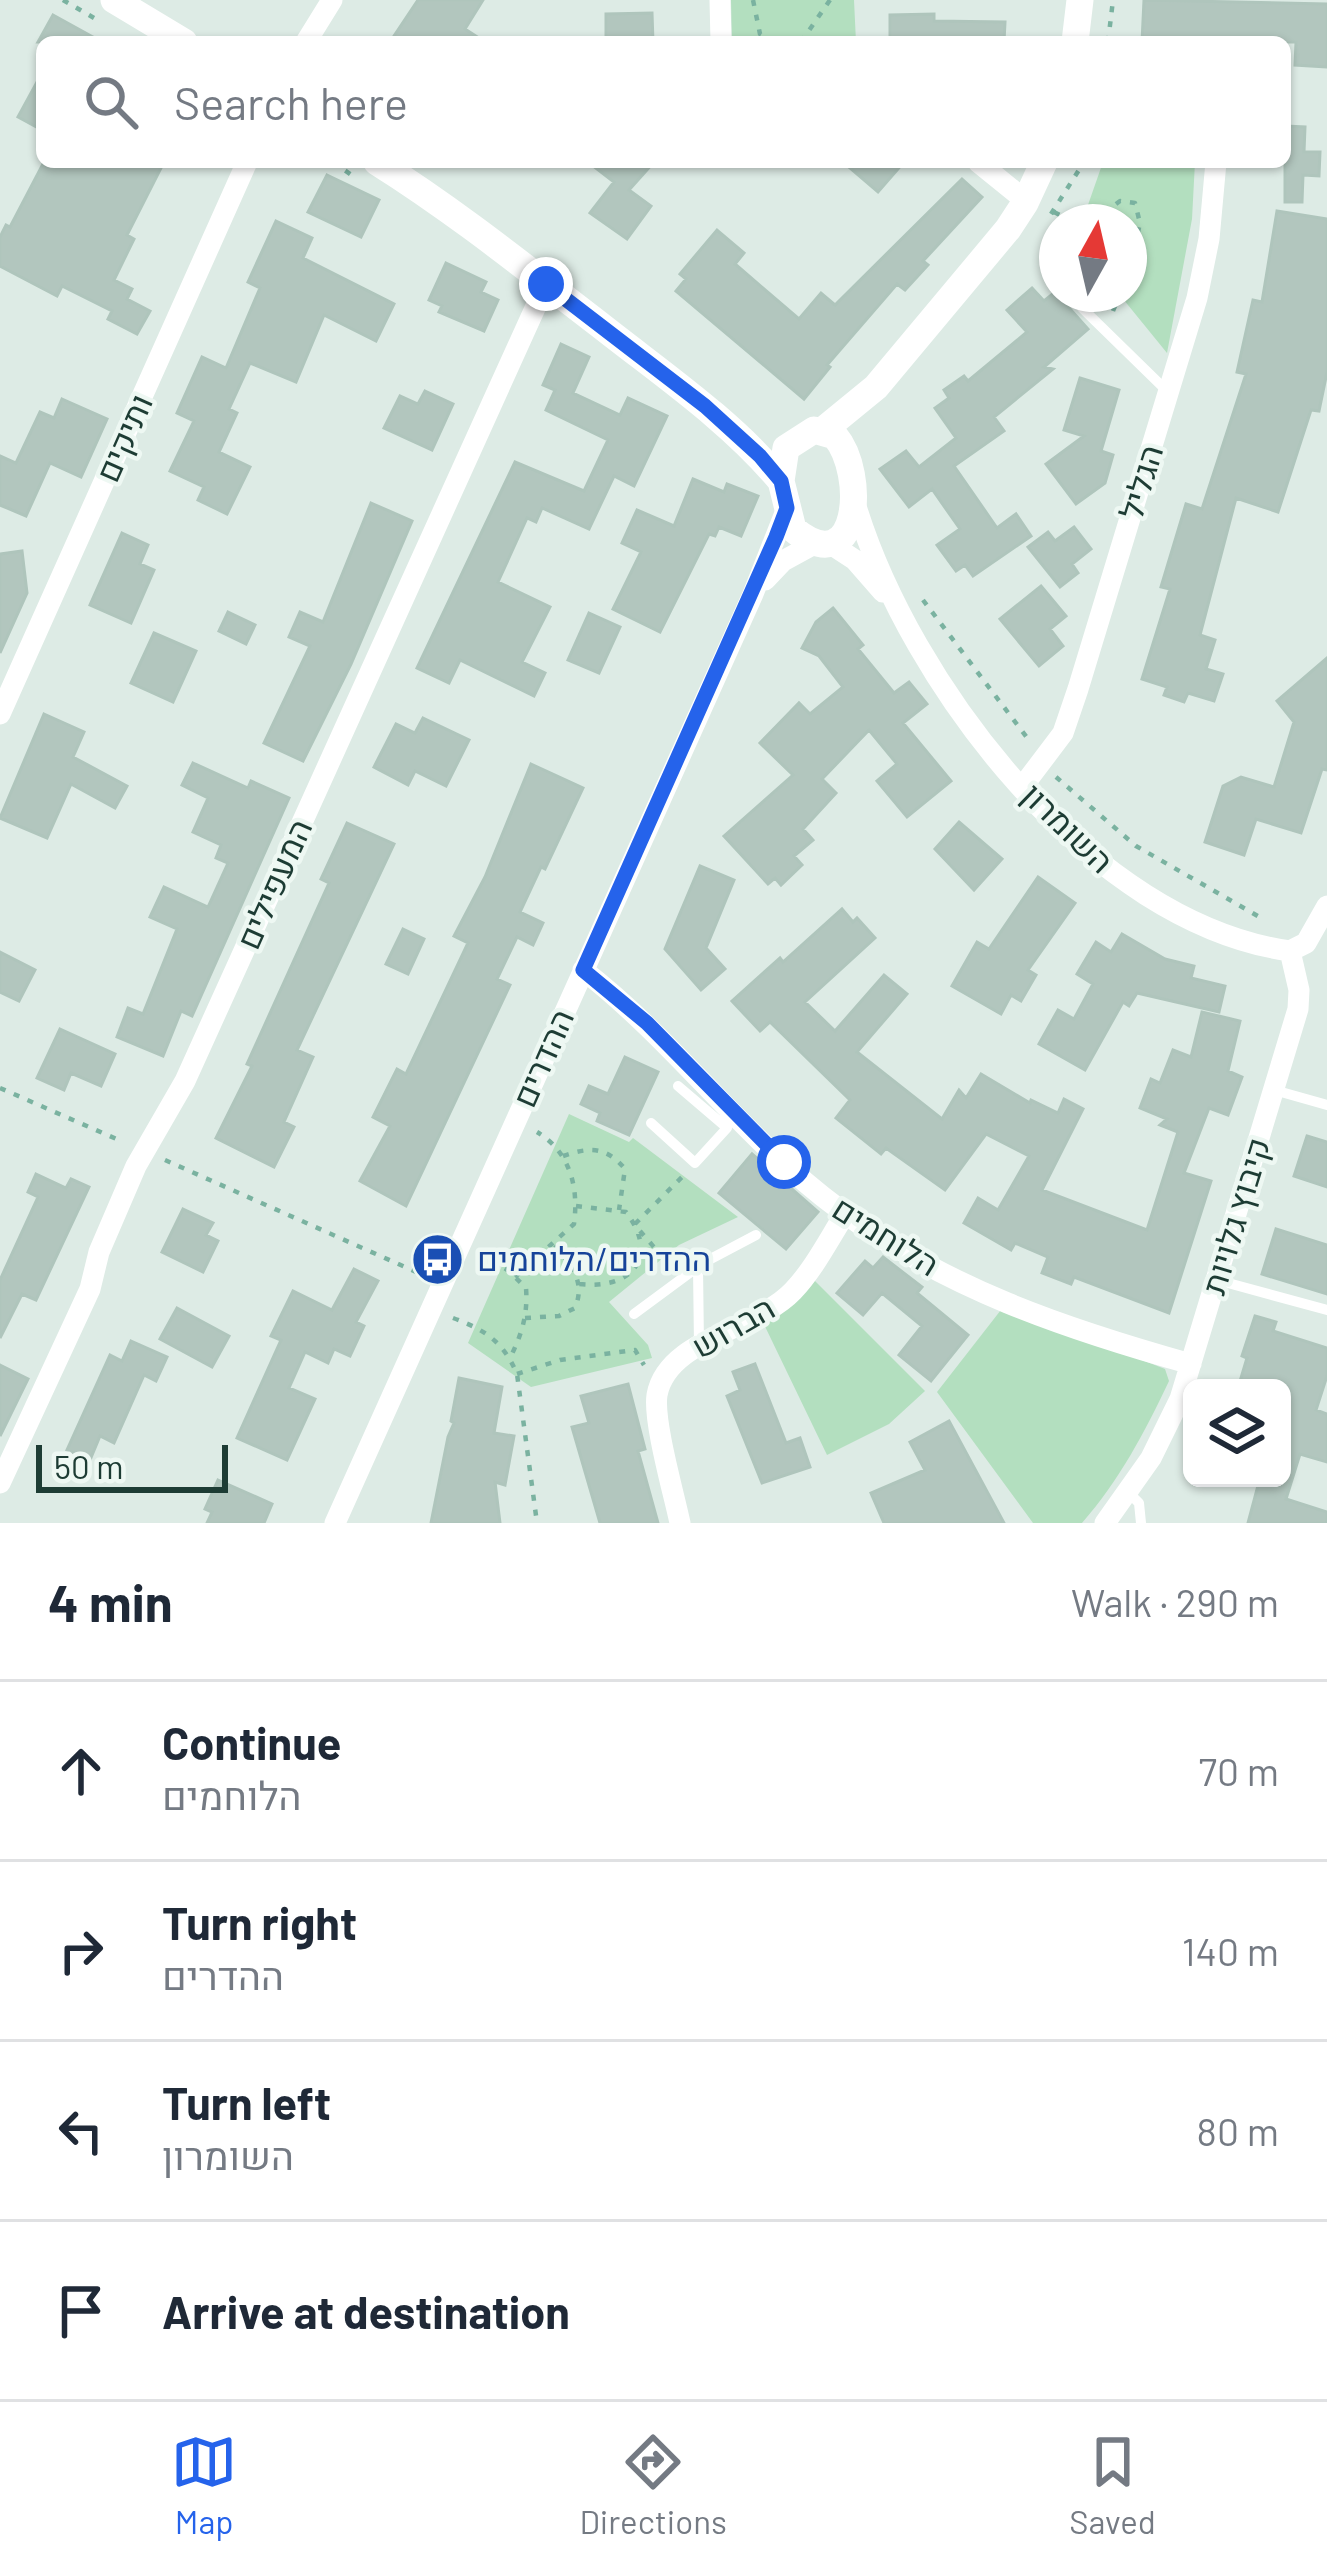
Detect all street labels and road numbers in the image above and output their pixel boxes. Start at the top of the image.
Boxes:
street label: ותיקים [86,388,160,488]
street label: הגליל [1110,440,1170,524]
street label: השומרון [1015,774,1123,880]
street label: המעפילים [227,812,319,955]
street label: ההדרים [503,1002,581,1113]
street label: קיבוץ גלויות [1192,1133,1278,1299]
street label: הלוחמים [826,1187,947,1283]
street label: הברוש [684,1287,781,1366]

